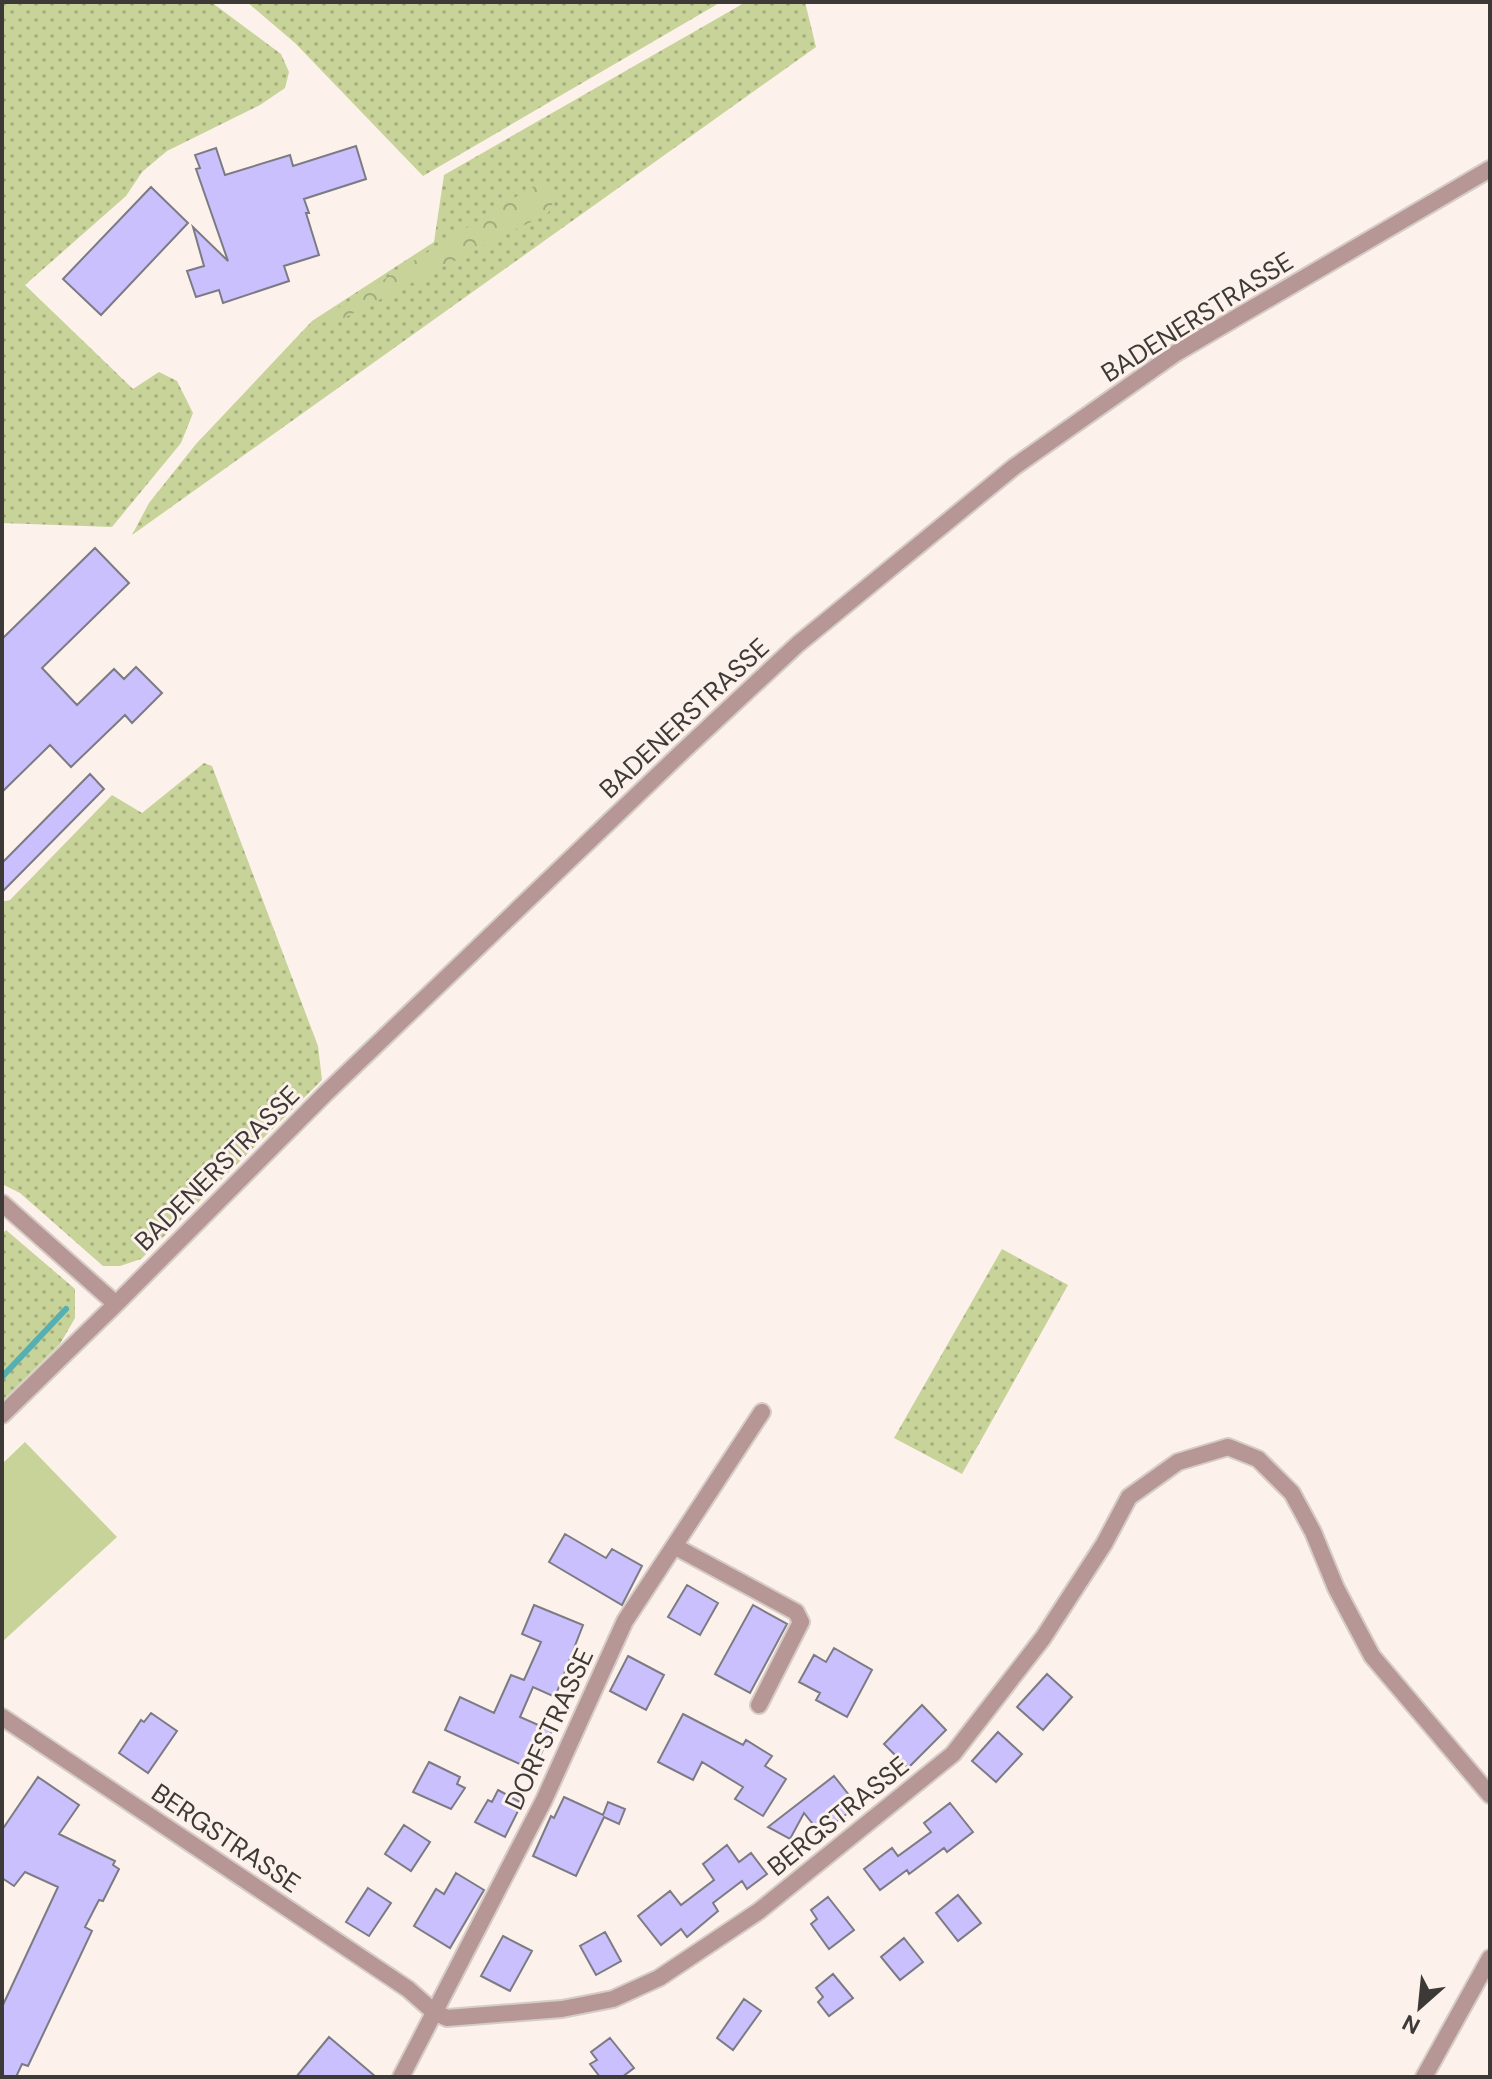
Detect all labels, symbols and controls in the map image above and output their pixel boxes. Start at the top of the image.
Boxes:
street label: BADENERSTRASSE [1095,244,1299,390]
street label: BADENERSTRASSE [592,631,776,805]
street label: BADENERSTRASSE [127,1078,307,1258]
street label: DORFSTRASSE [497,1643,601,1815]
street label: BERGSTRASSE [760,1749,916,1883]
street label: BERGSTRASSE [145,1776,307,1900]
north arrow [1380,1967,1460,2047]
text: N [1397,2008,1425,2041]

